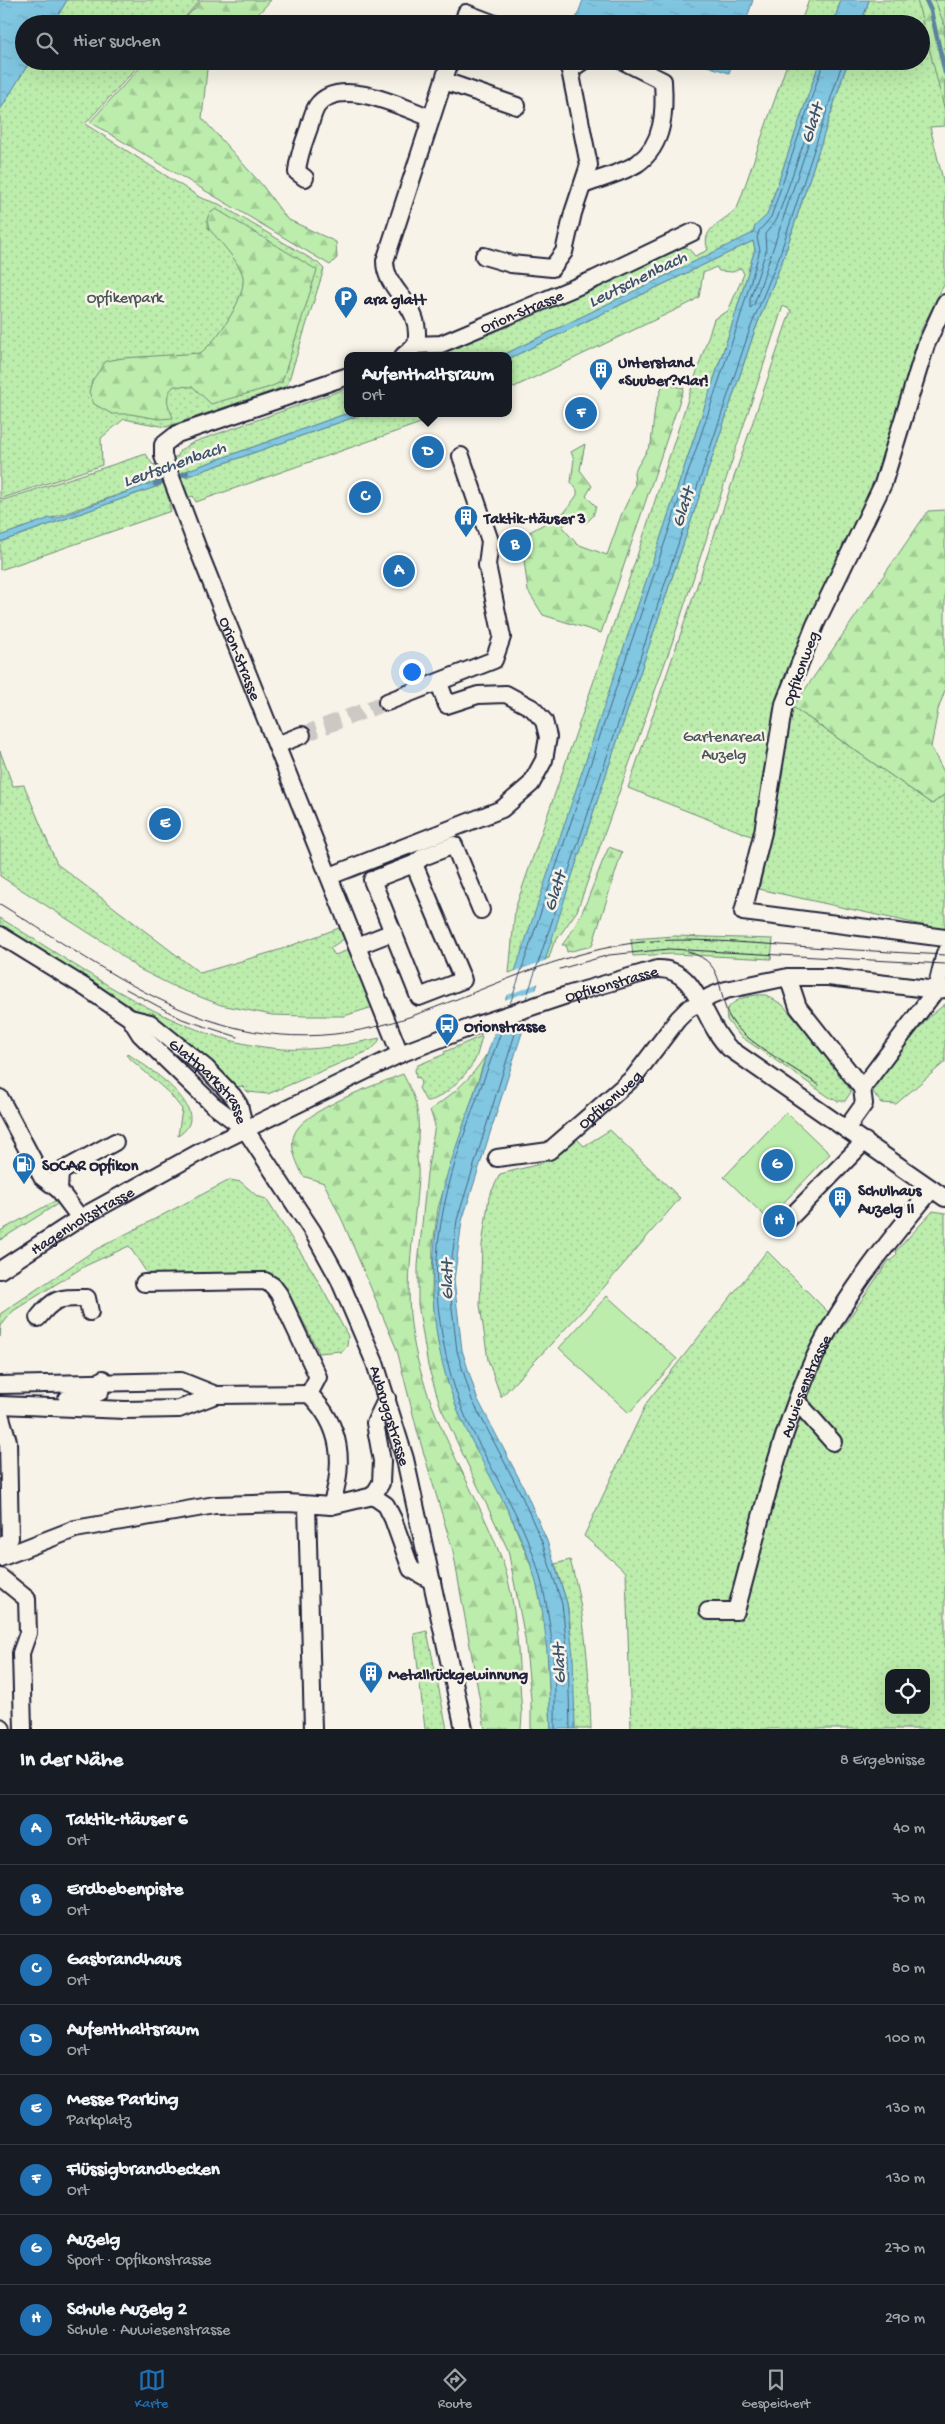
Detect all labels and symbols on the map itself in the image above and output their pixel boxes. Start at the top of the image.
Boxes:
water label: Glatt [797,98,831,146]
water label: Leutschenbach [585,247,691,313]
parking icon: ara glatt [333,285,359,319]
street label: Orion-Strasse [478,287,568,339]
park label: Opfikerpark [87,290,165,309]
place label: ara glatt [363,292,427,311]
place label: Unterstand «Suuber?Klar! [618,355,709,392]
building icon: Unterstand «Suuber?Klar! [588,357,614,391]
pin: F [565,394,597,432]
pin: D [412,433,444,471]
water label: Leutschenbach [121,438,229,493]
pin: C [349,478,381,516]
water label: Glatt [668,482,702,530]
building icon: Taktik-Häuser 3 [453,504,479,538]
place label: Taktik-Häuser 3 [482,511,586,530]
pin: B [499,526,531,564]
pin: A [383,552,415,590]
street label: Orion-Strasse [213,615,264,704]
street label: Opfikonweg [780,629,825,709]
your location [399,659,425,685]
park label: Gartenareal Auzelg [683,729,765,766]
pin: E [149,805,181,843]
water label: Glatt [540,866,574,914]
street label: Opfikonstrasse [563,963,661,1008]
bus stop icon: Orionstrasse [434,1012,460,1046]
place label: Orionstrasse [464,1019,546,1038]
street label: Glattparkstrasse [164,1036,250,1127]
street label: Opfikonweg [575,1068,648,1134]
pin: G [761,1146,793,1184]
fuel station icon: SOCAR Opfikon [11,1151,37,1185]
place label: SOCAR Opfikon [42,1157,139,1177]
place label: Schulhaus Auzelg II [857,1183,922,1220]
street label: Hagenholzstrasse [28,1184,139,1261]
building icon: Schulhaus Auzelg II [827,1185,853,1219]
pin: H [763,1202,795,1240]
water label: Glatt [438,1256,459,1300]
street label: Auwiesenstrasse [778,1332,838,1441]
street label: Aubruggstrasse [363,1364,412,1468]
water label: Glatt [549,1640,572,1684]
building icon: Metallrückgewinnung [358,1660,384,1694]
place label: Metallrückgewinnung [388,1667,528,1686]

